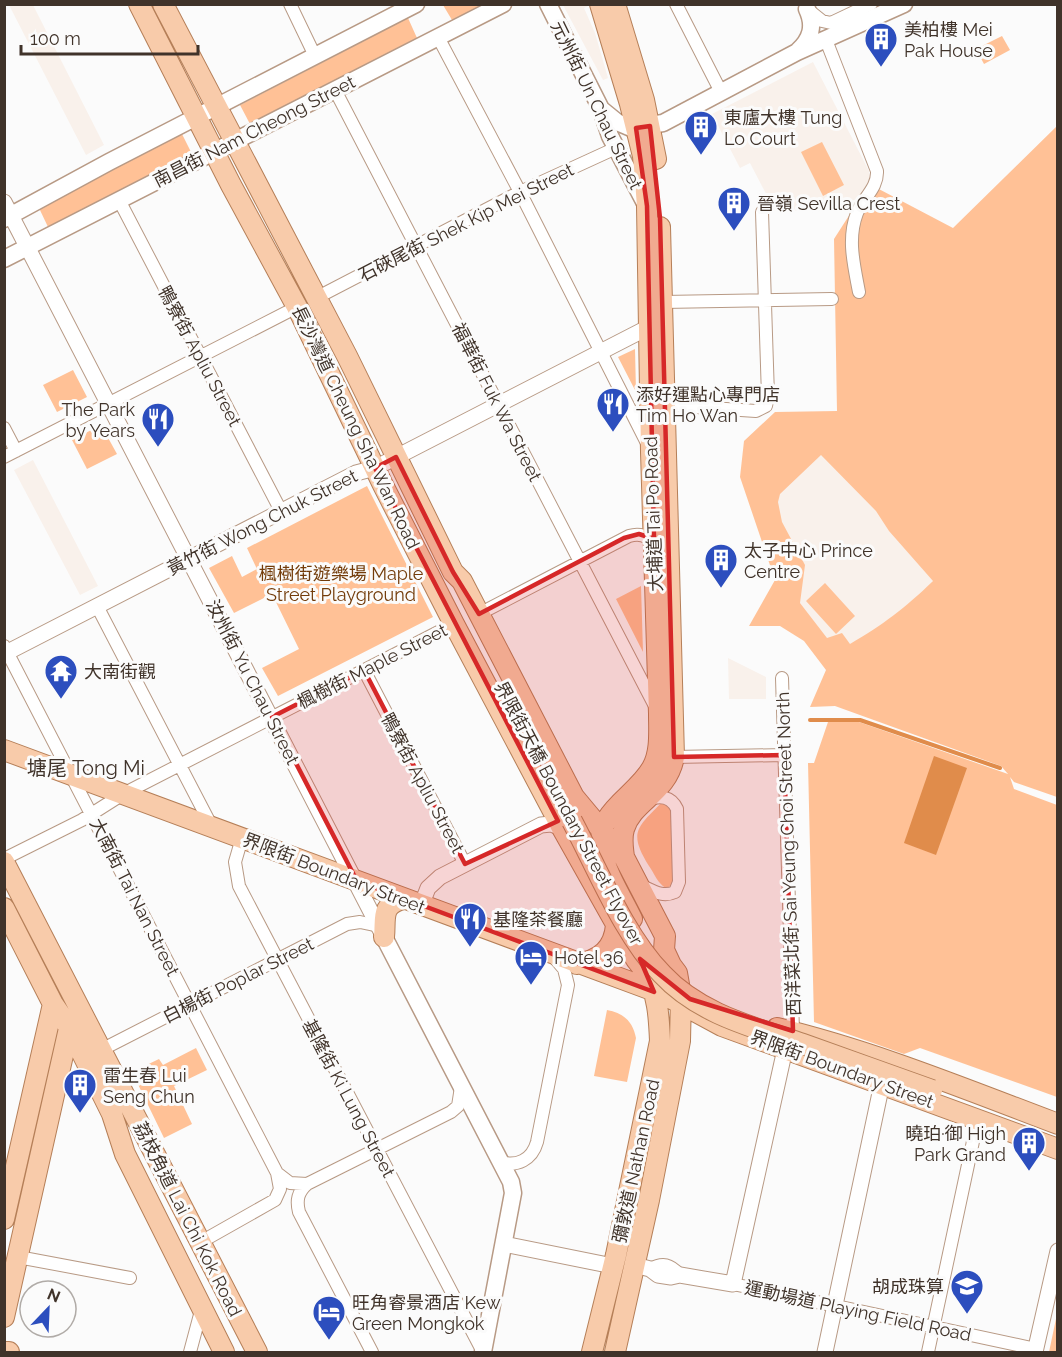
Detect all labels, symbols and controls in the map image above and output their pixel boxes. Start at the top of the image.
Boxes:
street label: 元州街 Un Chau Street [547,17,647,193]
scale bar [21,18,198,56]
place label: 美柏樓 Mei Pak House [904,19,993,61]
building icon: 美柏樓 Mei Pak House [863,21,899,68]
text: 100 m [30,28,81,49]
street label: 南昌街 Nam Cheong Street [150,71,358,191]
place label: 東廬大樓 Tung Lo Court [724,107,842,149]
building icon: 東廬大樓 Tung Lo Court [683,109,719,156]
street label: 石硤尾街 Shek Kip Mei Street [355,159,577,285]
building icon: 晉嶺 Sevilla Crest [716,185,752,232]
place label: 晉嶺 Sevilla Crest [757,193,900,214]
street label: 鴨寮街 Apliu Street [154,282,246,430]
street label: 長沙灣道 Cheung Sha Wan Road [288,302,424,552]
street label: 福華街 Fuk Wa Street [448,319,546,485]
place label: 添好運點心專門店 Tim Ho Wan [636,384,780,426]
restaurant icon: 添好運點心專門店 Tim Ho Wan [595,386,631,433]
place label: The Park by Years [62,399,135,441]
restaurant icon: The Park by Years [140,401,176,448]
street label: 大埔道 Tai Po Road [640,436,666,592]
street label: 黃竹街 Wong Chuk Street [163,465,361,579]
place label: 太子中心 Prince Centre [744,540,873,582]
building icon: 太子中心 Prince Centre [703,542,739,589]
park label: 楓樹街遊樂場 Maple Street Playground [259,563,424,605]
street label: 汝州街 Yu Chau Street [202,596,304,768]
street label: 楓樹街 Maple Street [294,619,450,713]
temple icon: 大南街觀 [43,653,79,700]
place label: 大南街觀 [84,661,156,682]
street label: 界限街天橋 Boundary Street Flyover [490,678,648,949]
street label: 西洋菜北街 Sai Yeung Choi Street North [772,691,804,1017]
street label: 鴨寮街 Apliu Street [377,709,469,857]
district label: 塘尾 Tong Mi [27,756,145,780]
street label: 大南街 Tai Nan Street [86,814,184,980]
street label: 界限街 Boundary Street [240,829,428,917]
restaurant icon: 基隆茶餐廳 [452,901,488,948]
place label: 基隆茶餐廳 [493,909,583,930]
street label: 白楊街 Poplar Street [159,933,317,1027]
hotel icon: Hotel 36 [513,939,549,986]
place label: Hotel 36 [554,947,624,968]
street label: 基隆街 Ki Lung Street [298,1015,400,1181]
street label: 界限街 Boundary Street [747,1026,937,1112]
place label: 雷生春 Lui Seng Chun [103,1065,195,1107]
building icon: 雷生春 Lui Seng Chun [62,1067,98,1114]
street label: 彌敦道 Nathan Road [608,1077,664,1245]
street label: 荔枝角道 Lai Chi Kok Road [130,1118,246,1320]
place label: 曉珀·御 High Park Grand [905,1123,1006,1165]
building icon: 曉珀·御 High Park Grand [1011,1125,1047,1172]
school or university icon: 胡成珠算 [949,1268,985,1315]
place label: 胡成珠算 [872,1276,944,1297]
street label: 運動場道 Playing Field Road [743,1277,973,1345]
north arrow [18,1279,78,1339]
text: N [44,1285,63,1307]
place label: 旺角睿景酒店 Kew Green Mongkok [352,1292,501,1334]
hotel icon: 旺角睿景酒店 Kew Green Mongkok [311,1294,347,1341]

